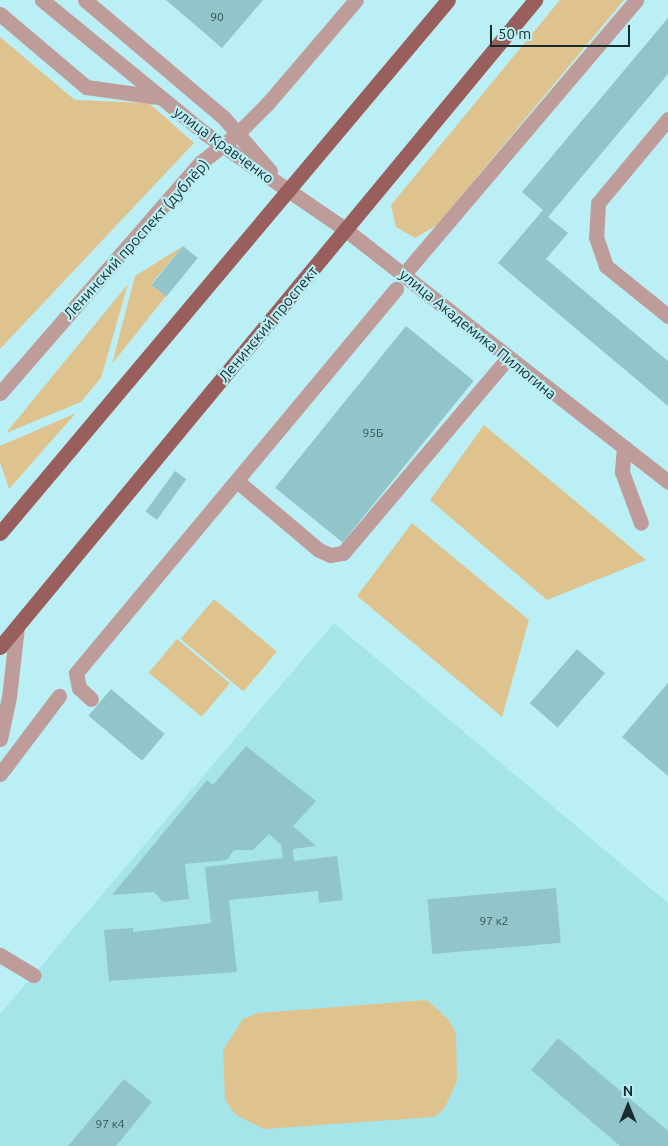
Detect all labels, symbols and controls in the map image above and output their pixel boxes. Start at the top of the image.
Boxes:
house number: 90 [210,10,224,24]
scale bar [493,15,633,47]
text: 50 m [498,25,531,42]
street label: улица Кравченко [170,103,278,187]
street label: Ленинский проспект (дублёр) [59,155,213,323]
street label: Ленинский проспект [214,263,322,385]
street label: улица Академика Пилюгина [396,265,560,403]
house number: 95Б [363,426,383,440]
house number: 97 к2 [479,914,509,928]
north arrow [603,1081,653,1131]
text: N [623,1083,633,1099]
house number: 97 к4 [95,1117,125,1131]

